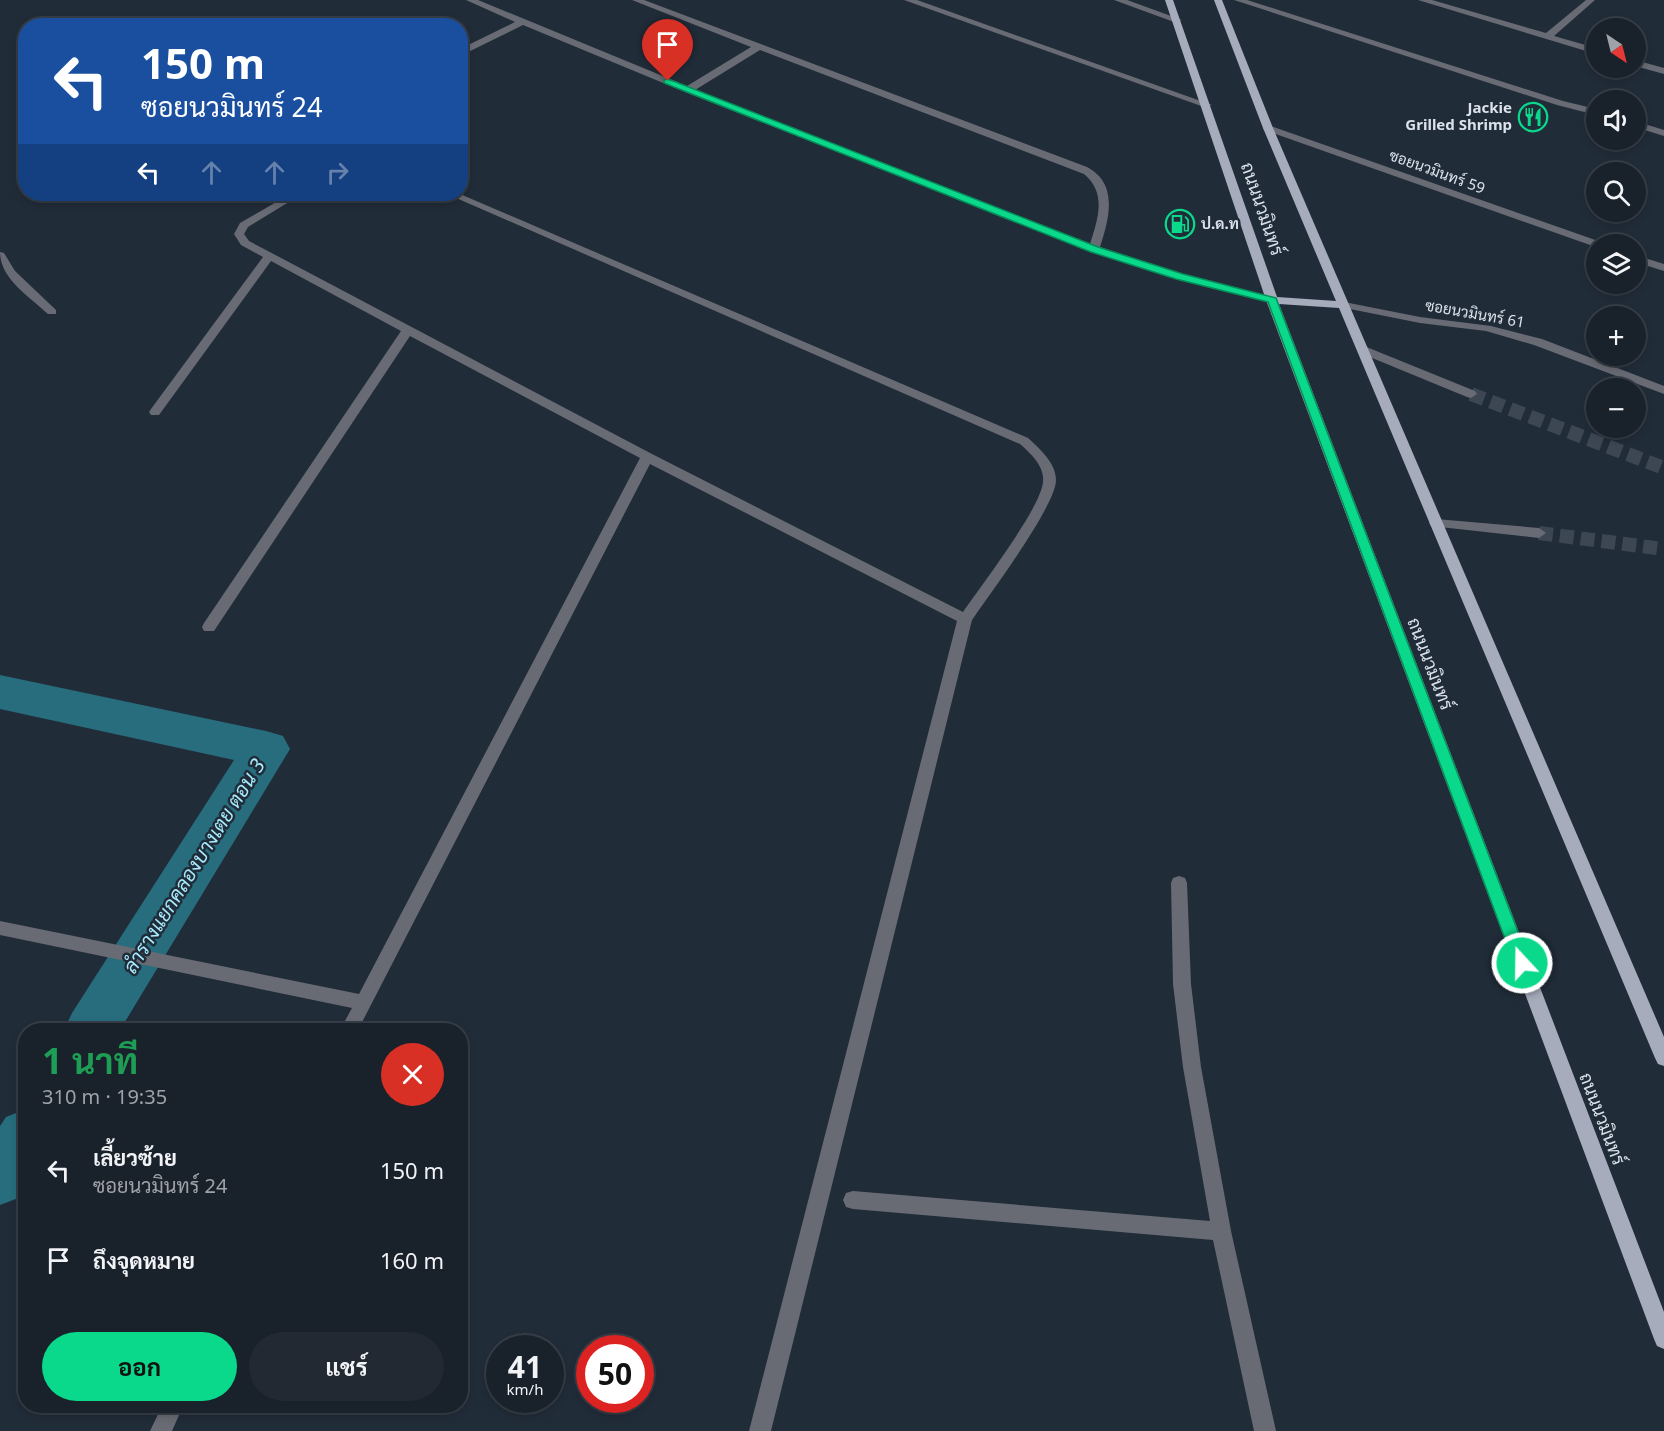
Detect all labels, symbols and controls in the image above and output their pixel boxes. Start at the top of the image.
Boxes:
north arrow [1586,18,1646,78]
map controls [1586,18,1646,438]
pin [642,19,693,81]
icon: arrive [651,28,684,61]
text: 150 m [141,34,265,91]
icon: left [42,42,120,120]
text: ซอยนวมินทร์ 24 [141,88,322,125]
button: sound [1586,90,1646,150]
place label: Jackie Grilled Shrimp [1405,97,1512,134]
restaurant icon: Jackie Grilled Shrimp [1517,101,1549,133]
street label: ซอยนวมินทร์ 59 [1387,144,1488,198]
icon: left [132,156,165,189]
icon: ahead [195,156,228,189]
icon: ahead [258,156,291,189]
icon: right [321,156,354,189]
street label: ถนนนวมินทร์ [1236,159,1290,259]
button: search [1586,162,1646,222]
fuel station icon: ป.ด.ท [1164,208,1196,240]
place label: ป.ด.ท [1201,213,1239,233]
button: layers [1586,234,1646,294]
street label: ซอยนวมินทร์ 61 [1424,294,1527,332]
button: + [1586,306,1646,366]
button: − [1586,378,1646,438]
street label: ถนนนวมินทร์ [1402,614,1460,714]
water label: ลำรางแยกคลองบางเตย ตอน 3 [116,753,271,978]
position arrow [1490,931,1554,995]
text: 1 นาที [42,1036,138,1085]
button: close [381,1043,444,1106]
street label: ถนนนวมินทร์ [1574,1069,1632,1169]
text: 310 m · 19:35 [42,1083,167,1110]
text: เลี้ยวซ้าย [93,1142,177,1172]
icon: left [42,1154,75,1187]
text: 150 m [380,1155,444,1185]
text: ซอยนวมินทร์ 24 [93,1172,227,1199]
icon: arrive [42,1244,75,1277]
text: ถึงจุดหมาย [93,1245,195,1275]
text: 160 m [380,1245,444,1275]
button: ออก [42,1332,237,1401]
button: แชร์ [249,1332,444,1401]
speed limit sign: 50 [576,1335,654,1413]
text: 41 [508,1346,542,1387]
text: km/h [507,1379,543,1399]

